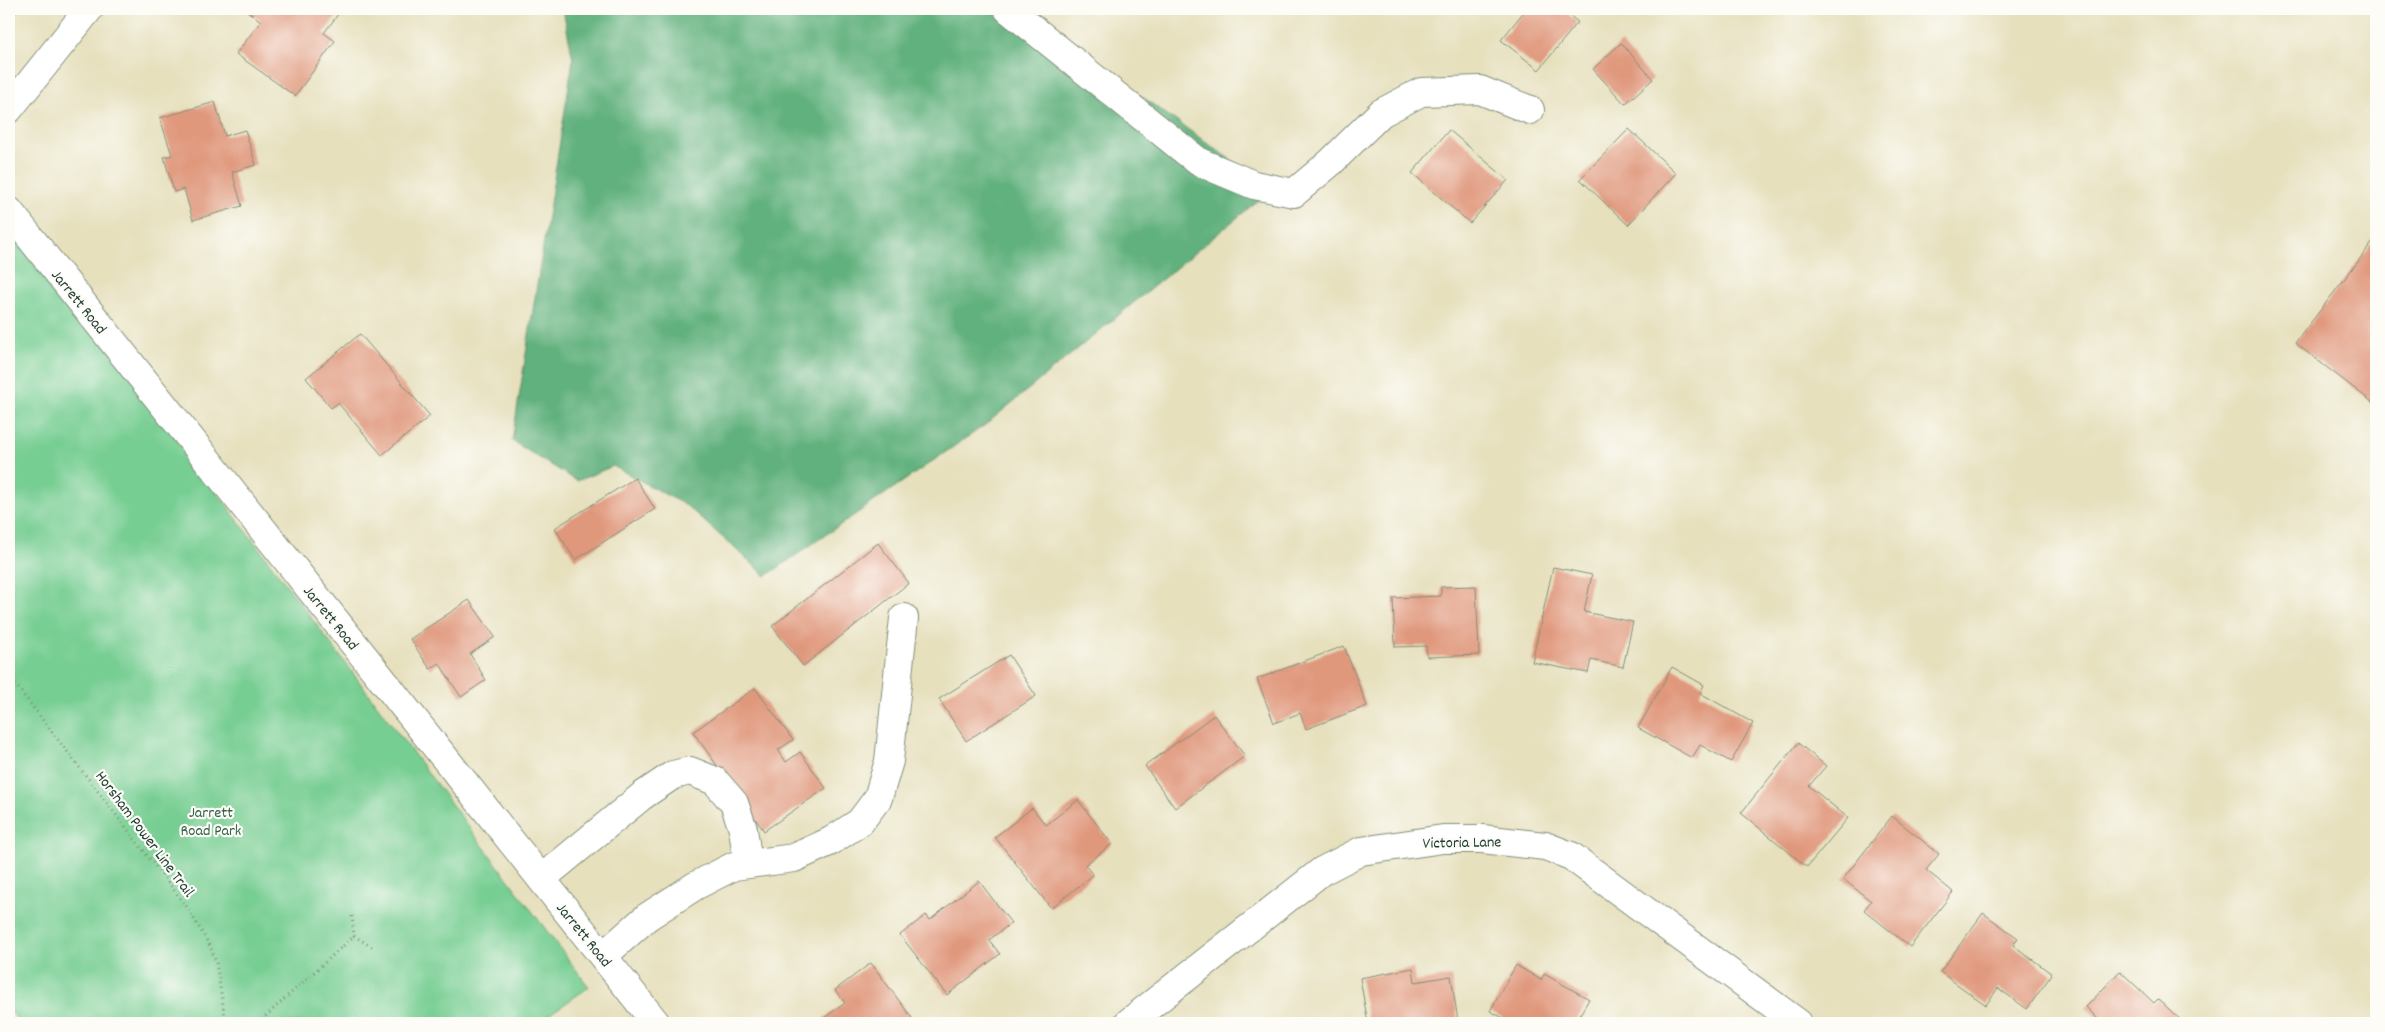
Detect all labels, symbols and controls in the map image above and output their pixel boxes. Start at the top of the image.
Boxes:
street label: Jarrett Road [45,265,111,340]
street label: Jarrett Road [297,581,363,656]
street label: Horsham Power Line Trail [89,767,199,903]
park label: Jarrett Road Park [181,802,241,843]
street label: Victoria Lane [1423,831,1502,856]
street label: Jarrett Road [550,898,616,973]

